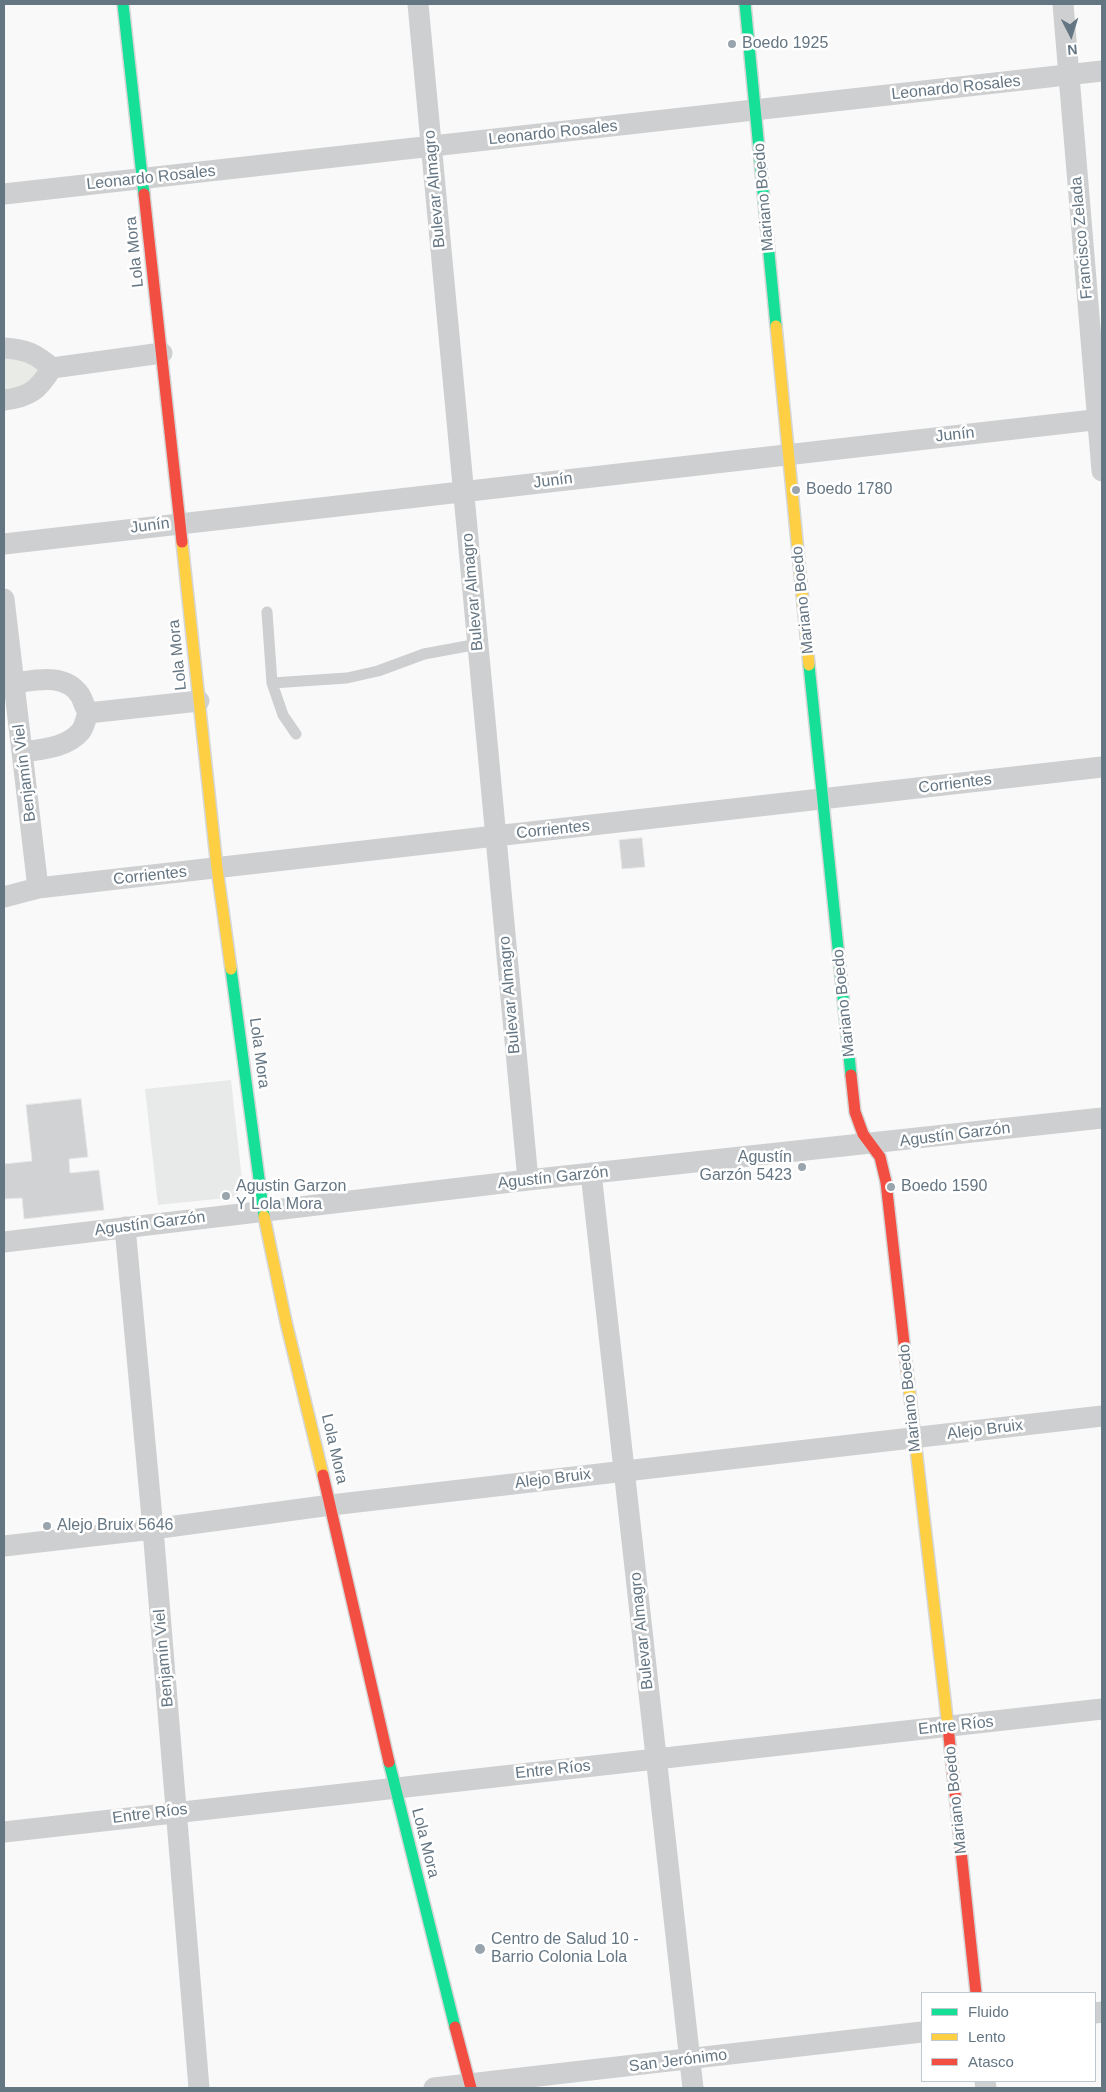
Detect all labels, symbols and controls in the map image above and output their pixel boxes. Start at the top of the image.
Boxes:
north arrow [1046,10,1096,60]
place label: Boedo 1925 [742,34,828,54]
marker: Boedo 1925 [726,38,738,50]
text: N [1067,42,1078,58]
street label: Leonardo Rosales [890,72,1022,104]
street label: Leonardo Rosales [487,117,619,149]
street label: Bulevar Almagro [420,129,450,249]
street label: Mariano Boedo [750,142,778,252]
street label: Leonardo Rosales [85,162,217,194]
street label: Francisco Zelada [1067,176,1097,300]
street label: Lola Mora [122,216,148,288]
street label: Junín [935,423,975,447]
street label: Junín [532,469,574,493]
place label: Boedo 1780 [806,480,892,500]
marker: Boedo 1780 [790,484,802,496]
street label: Junín [129,514,171,538]
street label: Bulevar Almagro [458,532,488,652]
street label: Mariano Boedo [788,545,818,655]
street label: Lola Mora [165,619,191,691]
street label: Benjamín Viel [9,723,41,823]
street label: Corrientes [917,770,993,798]
street label: Corrientes [515,817,591,843]
street label: Corrientes [112,863,188,889]
street label: Bulevar Almagro [495,935,525,1055]
street label: Mariano Boedo [829,948,859,1058]
street label: Lola Mora [245,1016,273,1090]
street label: Agustín Garzón [899,1119,1011,1151]
place label: Agustín Garzón 5423 [699,1148,792,1186]
marker: Agustín Garzón 5423 [796,1161,808,1173]
street label: Agustín Garzón [497,1163,609,1193]
place label: Agustin Garzon Y Lola Mora [236,1177,346,1215]
place label: Boedo 1590 [901,1177,987,1197]
marker: Boedo 1590 [885,1181,897,1193]
marker: Agustin Garzon Y Lola Mora [220,1190,232,1202]
street label: Agustín Garzón [94,1208,206,1240]
street label: Mariano Boedo [895,1343,925,1453]
street label: Lola Mora [317,1412,351,1486]
street label: Alejo Bruix [946,1416,1024,1444]
street label: Alejo Bruix [514,1465,592,1493]
place label: Alejo Bruix 5646 [57,1516,174,1536]
marker: Alejo Bruix 5646 [41,1520,53,1532]
street label: Bulevar Almagro [626,1571,658,1691]
street label: Benjamín Viel [150,1608,178,1708]
street label: Entre Ríos [917,1713,995,1739]
street label: Mariano Boedo [941,1745,971,1855]
street label: Entre Ríos [514,1757,592,1783]
street label: Entre Ríos [111,1800,189,1828]
street label: Lola Mora [407,1806,443,1880]
place label: Centro de Salud 10 - Barrio Colonia Lola [491,1930,639,1968]
marker: Centro de Salud 10 - Barrio Colonia Lola [473,1942,487,1956]
legend [921,1992,1096,2082]
text: Fluido [968,2003,1009,2020]
text: Lento [968,2028,1006,2045]
street label: San Jerónimo [628,2045,728,2077]
text: Atasco [968,2053,1014,2070]

